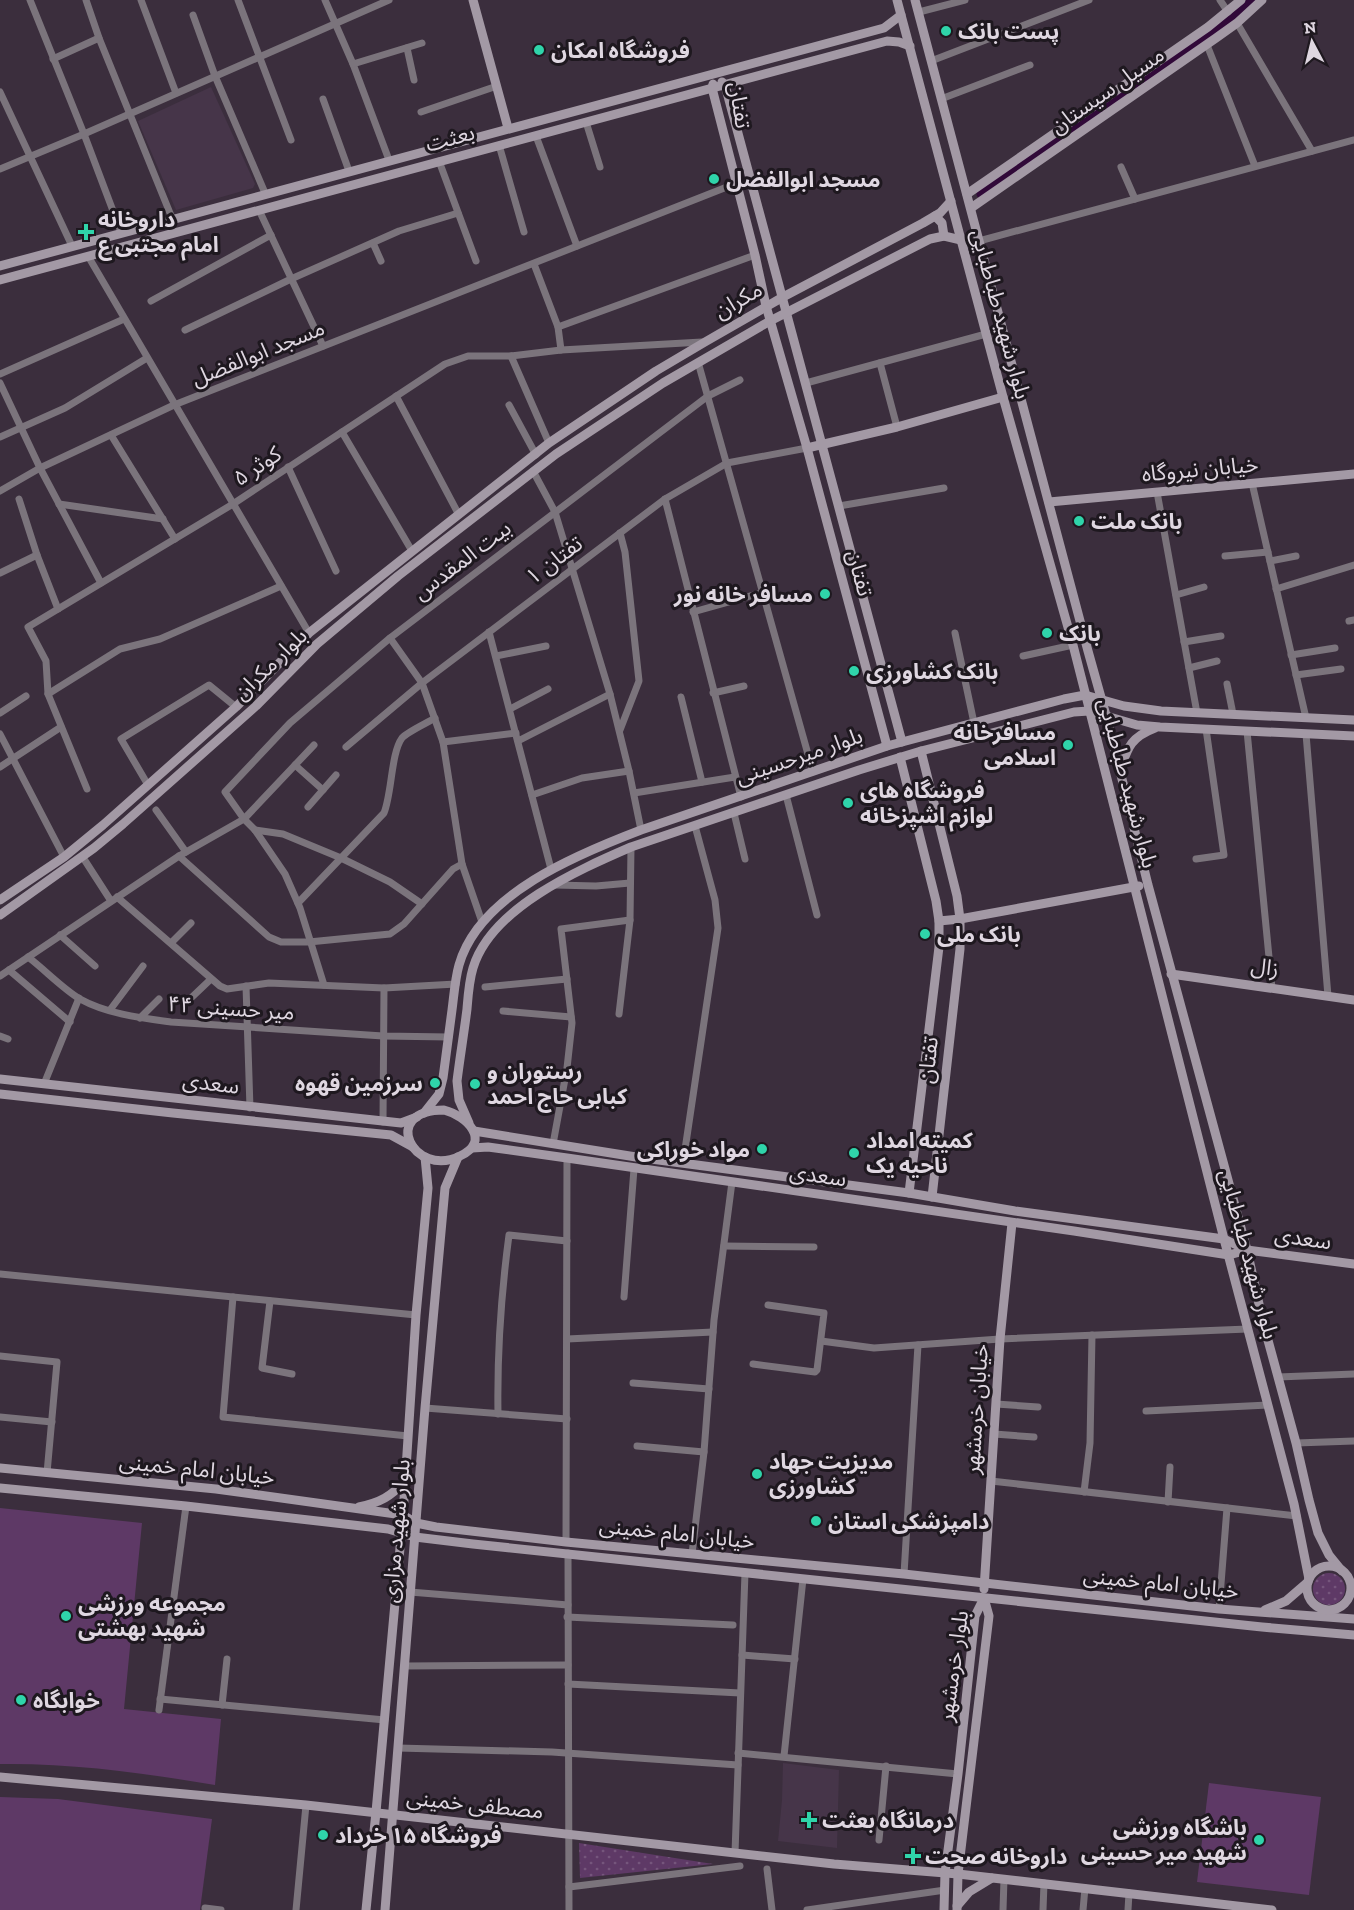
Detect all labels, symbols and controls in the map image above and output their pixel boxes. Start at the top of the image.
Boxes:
north arrow [1282,12,1342,72]
text: N [1303,17,1317,38]
place label: پست بانک [958,18,1059,45]
marker: پست بانک [939,24,953,38]
place label: فروشگاه امکان [551,37,690,64]
street label: مسیل سیستان [1045,41,1169,139]
marker: فروشگاه امکان [532,43,546,57]
street label: تفتان [723,80,757,130]
street label: بعثت [423,119,477,157]
place label: مسجد ابوالفضل [726,166,880,193]
marker: مسجد ابوالفضل [707,172,721,186]
place label: داروخانه امام مجتبی ع [98,206,219,261]
marker: داروخانه امام مجتبی ع [79,225,93,239]
street label: بلوار شهید طباطبایی [965,226,1037,402]
street label: مکران [709,276,767,324]
street label: مسجد ابوالفضل [187,314,329,392]
street label: کوثر ۵ [228,440,287,492]
street label: خیابان نیروگاه [1141,450,1259,488]
place label: بانک ملت [1091,508,1183,535]
street label: بیت المقدس [408,514,516,606]
marker: بانک ملت [1072,514,1086,528]
street label: تفتان ۱ [520,530,588,590]
street label: تفتان [841,547,879,599]
place label: مسافر خانه نور [673,581,813,608]
marker: مسافر خانه نور [818,587,832,601]
place label: بانک [1059,620,1101,647]
street label: بلوار مکران [227,622,313,706]
marker: بانک [1040,626,1054,640]
place label: بانک کشاورزی [866,658,998,685]
marker: بانک کشاورزی [847,664,861,678]
street label: بلوار شهید طباطبایی [1092,695,1164,871]
place label: مسافرخانه اسلامی [954,719,1056,771]
street label: بلوار میرحسینی [732,722,866,790]
marker: مسافرخانه اسلامی [1061,738,1075,752]
place label: فروشگاه های لوازم اشپزخانه [860,777,993,832]
marker: فروشگاه های لوازم اشپزخانه [841,796,855,810]
place label: بانک ملی [937,921,1021,948]
marker: بانک ملی [918,927,932,941]
street label: زال [1249,952,1281,982]
street label: میر حسینی ۴۴ [167,990,295,1026]
street label: تفتان [912,1035,944,1085]
place label: رستوران و کبابی حاج احمد [487,1058,628,1113]
street label: سعدی [181,1066,241,1100]
place label: سرزمین قهوه [295,1070,423,1097]
marker: سرزمین قهوه [428,1076,442,1090]
marker: رستوران و کبابی حاج احمد [468,1077,482,1091]
place label: کمیته امداد ناحیه یک [866,1127,974,1179]
place label: مواد خوراکی [637,1136,750,1163]
marker: مواد خوراکی [755,1142,769,1156]
marker: کمیته امداد ناحیه یک [847,1146,861,1160]
street label: سعدی [788,1158,848,1192]
street label: بلوار شهید طباطبایی [1213,1166,1285,1342]
street label: سعدی [1273,1221,1333,1255]
street label: خیابان خرمشهر [958,1343,994,1476]
street label: خیابان امام خمینی [118,1447,276,1494]
place label: مدیزیت جهاد کشاورزی [769,1448,893,1500]
street label: بلوار شهید مزاری [376,1458,416,1604]
marker: مدیزیت جهاد کشاورزی [750,1467,764,1481]
place label: دامپزشکی استان [828,1508,989,1535]
street label: خیابان امام خمینی [598,1511,756,1558]
marker: دامپزشکی استان [809,1514,823,1528]
street label: خیابان امام خمینی [1082,1561,1240,1608]
place label: مجموعه ورزشی شهید بهشتی [78,1590,226,1642]
marker: مجموعه ورزشی شهید بهشتی [59,1609,73,1623]
street label: بلوار خرمشهر [932,1609,974,1724]
place label: خوابگاه [33,1687,100,1714]
marker: خوابگاه [14,1693,28,1707]
street label: مصطفی خمینی [405,1783,545,1825]
place label: درمانگاه بعثت [822,1807,954,1834]
marker: درمانگاه بعثت [800,1811,818,1829]
place label: باشگاه ورزشی شهید میر حسینی [1081,1814,1247,1866]
place label: فروشگاه ۱۵ خرداد [335,1822,502,1849]
marker: فروشگاه ۱۵ خرداد [316,1828,330,1842]
marker: باشگاه ورزشی شهید میر حسینی [1252,1833,1266,1847]
place label: داروخانه صحت [925,1843,1067,1870]
marker: داروخانه صحت [906,1849,920,1863]

